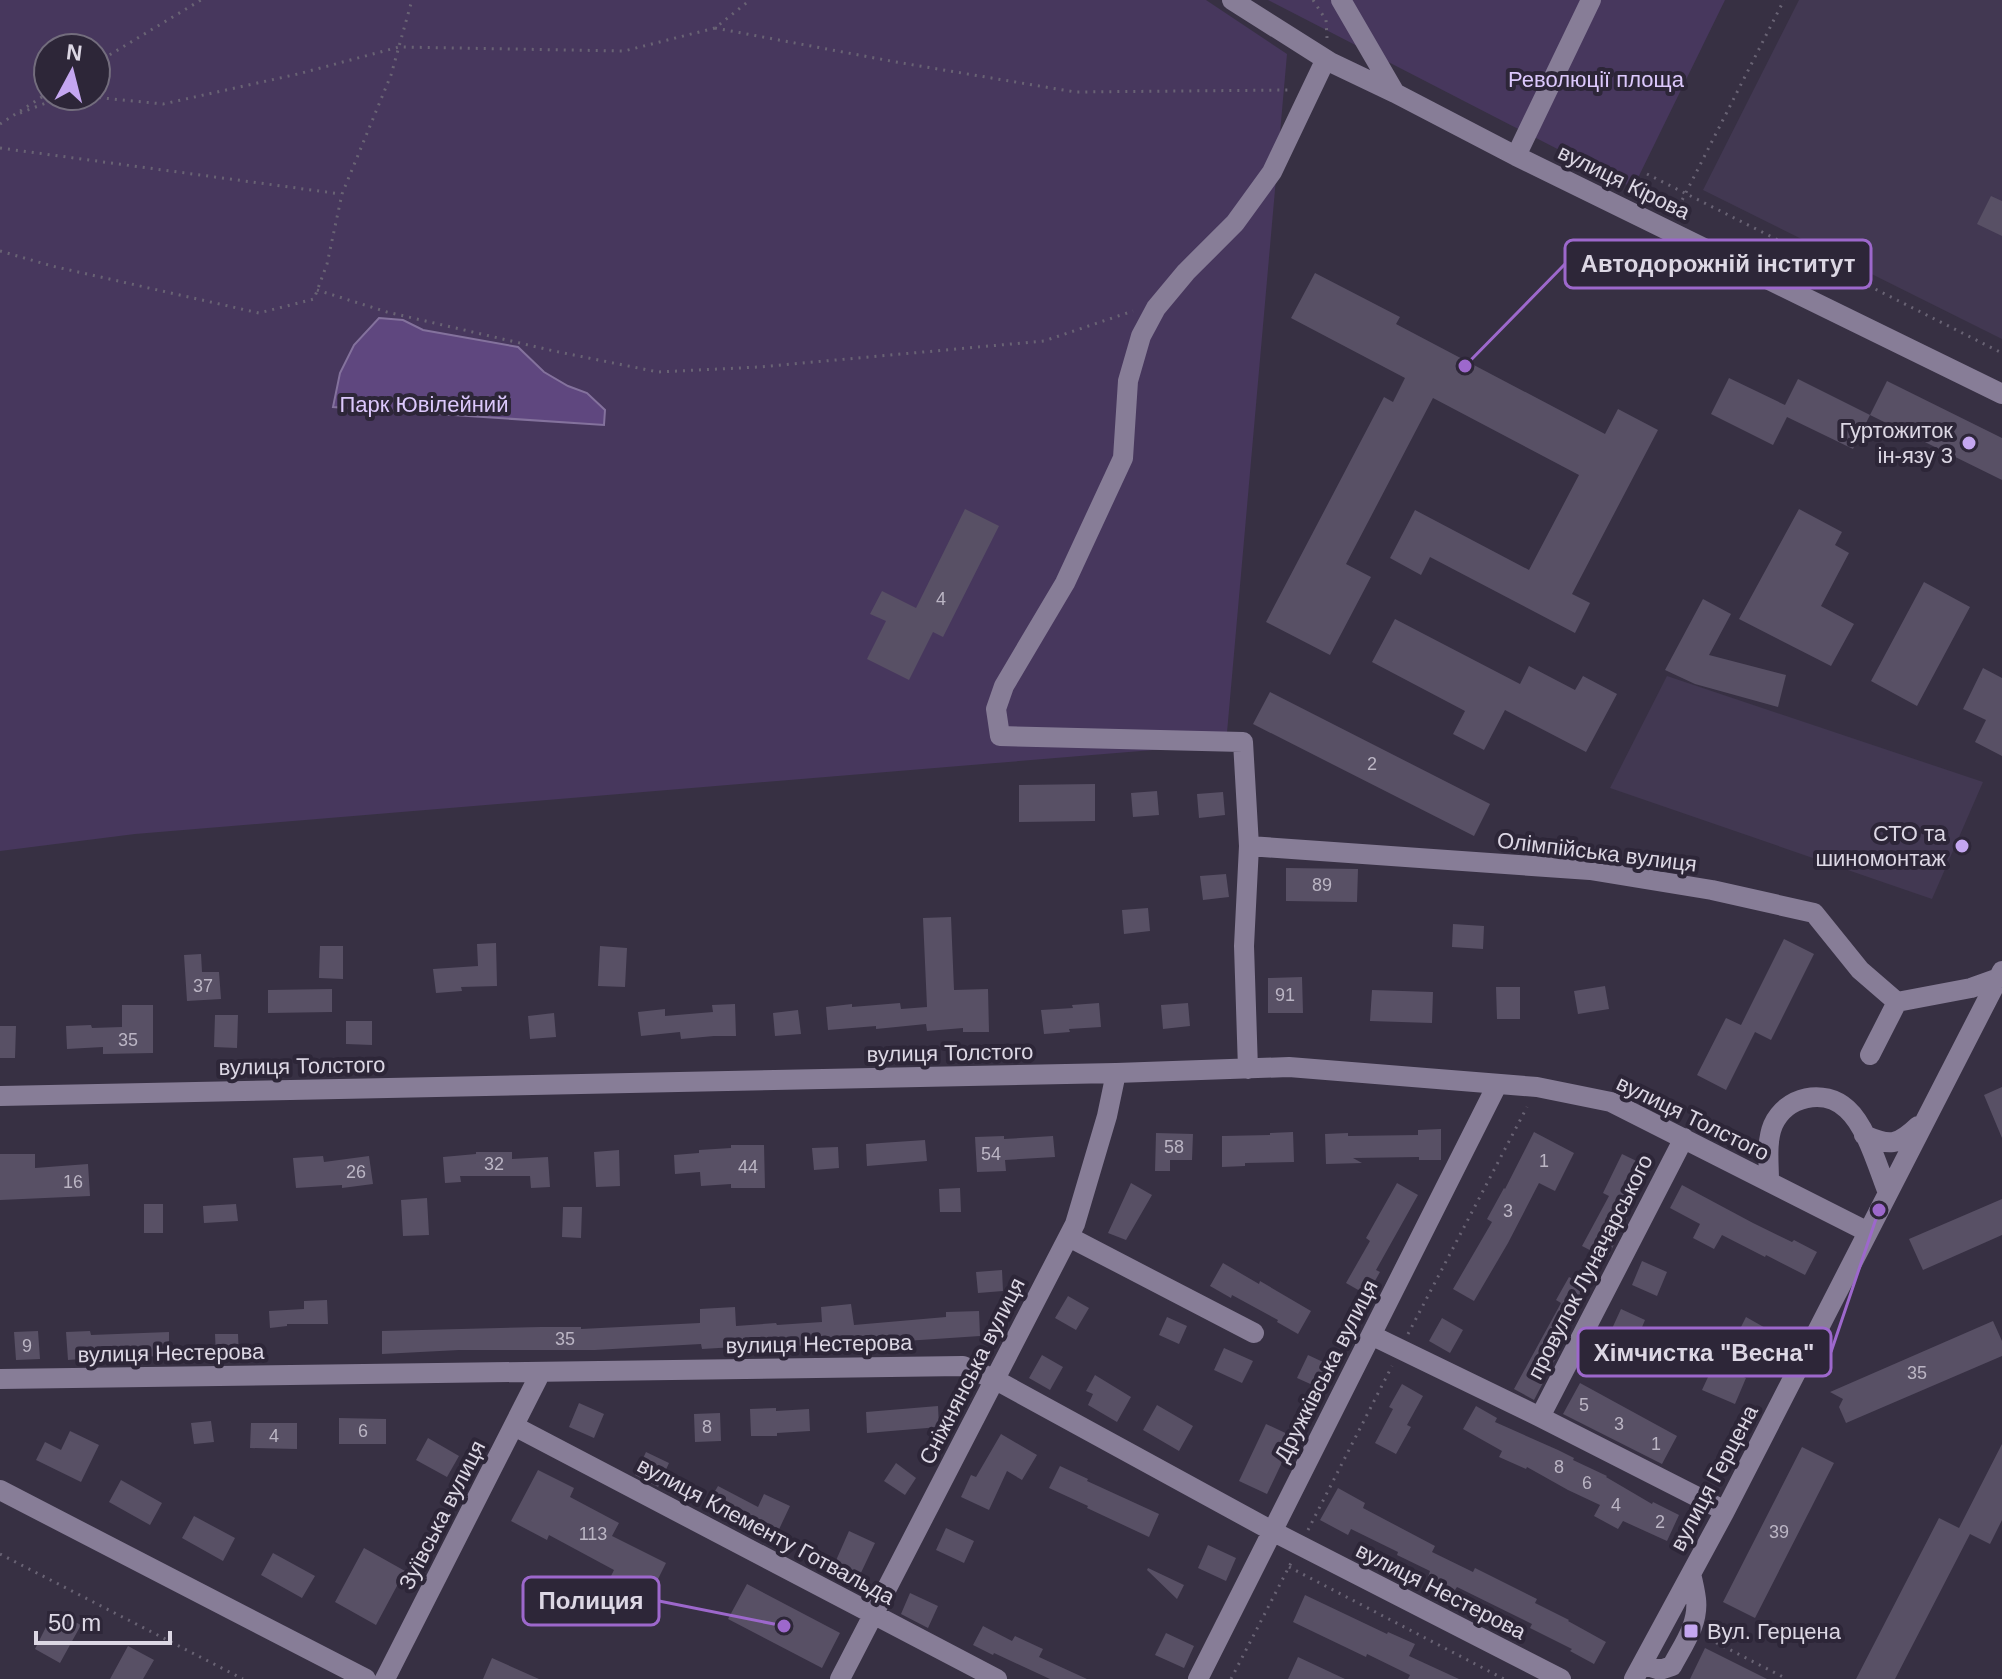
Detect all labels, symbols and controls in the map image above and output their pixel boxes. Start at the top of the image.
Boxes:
north arrow [32,32,112,112]
text: N [65,39,84,66]
park label: Революції площа [1508,67,1685,92]
street label: вулиця Кірова [1554,139,1695,225]
callout: Автодорожній інститут [1565,240,1871,288]
text: Автодорожній інститут [1581,250,1856,277]
park label: Парк Ювілейний [340,392,508,417]
place label: Гуртожиток ін-язу 3 [1840,418,1953,468]
marker: Гуртожиток ін-язу 3 [1960,434,1978,452]
house number: 4 [936,589,946,609]
house number: 2 [1367,754,1377,774]
place label: СТО та шиномонтаж [1815,821,1947,871]
street label: Олімпійська вулиця [1496,827,1698,877]
marker: СТО та шиномонтаж [1953,837,1971,855]
house number: 89 [1312,875,1332,895]
house number: 37 [193,976,213,996]
house number: 91 [1275,985,1295,1005]
house number: 35 [118,1030,138,1050]
street label: вулиця Толстого [866,1039,1034,1067]
street label: вулиця Толстого [218,1052,386,1080]
street label: вулиця Толстого [1613,1070,1773,1166]
house number: 58 [1164,1137,1184,1157]
house number: 54 [981,1144,1001,1164]
street label: провулок Луначарського [1522,1150,1658,1384]
house number: 1 [1539,1151,1549,1171]
house number: 32 [484,1154,504,1174]
house number: 44 [738,1157,758,1177]
house number: 26 [346,1162,366,1182]
house number: 16 [63,1172,83,1192]
house number: 3 [1503,1201,1513,1221]
street label: Сніжнянська вулиця [914,1273,1030,1469]
street label: Дружківська вулиця [1269,1276,1383,1466]
callout: Хімчистка "Весна" [1578,1328,1831,1376]
house number: 35 [555,1329,575,1349]
street label: вулиця Нестерова [725,1330,913,1358]
house number: 9 [22,1336,32,1356]
street label: вулиця Нестерова [77,1339,265,1367]
text: Хімчистка "Весна" [1594,1339,1814,1366]
house number: 35 [1907,1363,1927,1383]
house number: 5 [1579,1395,1589,1415]
street label: вулиця Герцена [1665,1400,1763,1555]
house number: 3 [1614,1414,1624,1434]
house number: 8 [702,1417,712,1437]
house number: 6 [358,1421,368,1441]
house number: 4 [269,1426,279,1446]
house number: 1 [1651,1434,1661,1454]
street label: Зуївська вулиця [394,1436,490,1594]
street label: вулиця Клементу Готвальда [633,1452,900,1610]
house number: 8 [1554,1457,1564,1477]
house number: 6 [1582,1473,1592,1493]
house number: 4 [1611,1495,1621,1515]
house number: 2 [1655,1512,1665,1532]
house number: 39 [1769,1522,1789,1542]
house number: 113 [579,1524,607,1544]
street label: вулиця Нестерова [1352,1537,1531,1645]
callout: Полиция [523,1577,659,1625]
text: Полиция [539,1587,643,1614]
scale bar [36,1595,170,1645]
text: 50 m [48,1609,101,1636]
place label: Вул. Герцена [1707,1619,1842,1644]
marker: Вул. Герцена [1682,1622,1700,1640]

